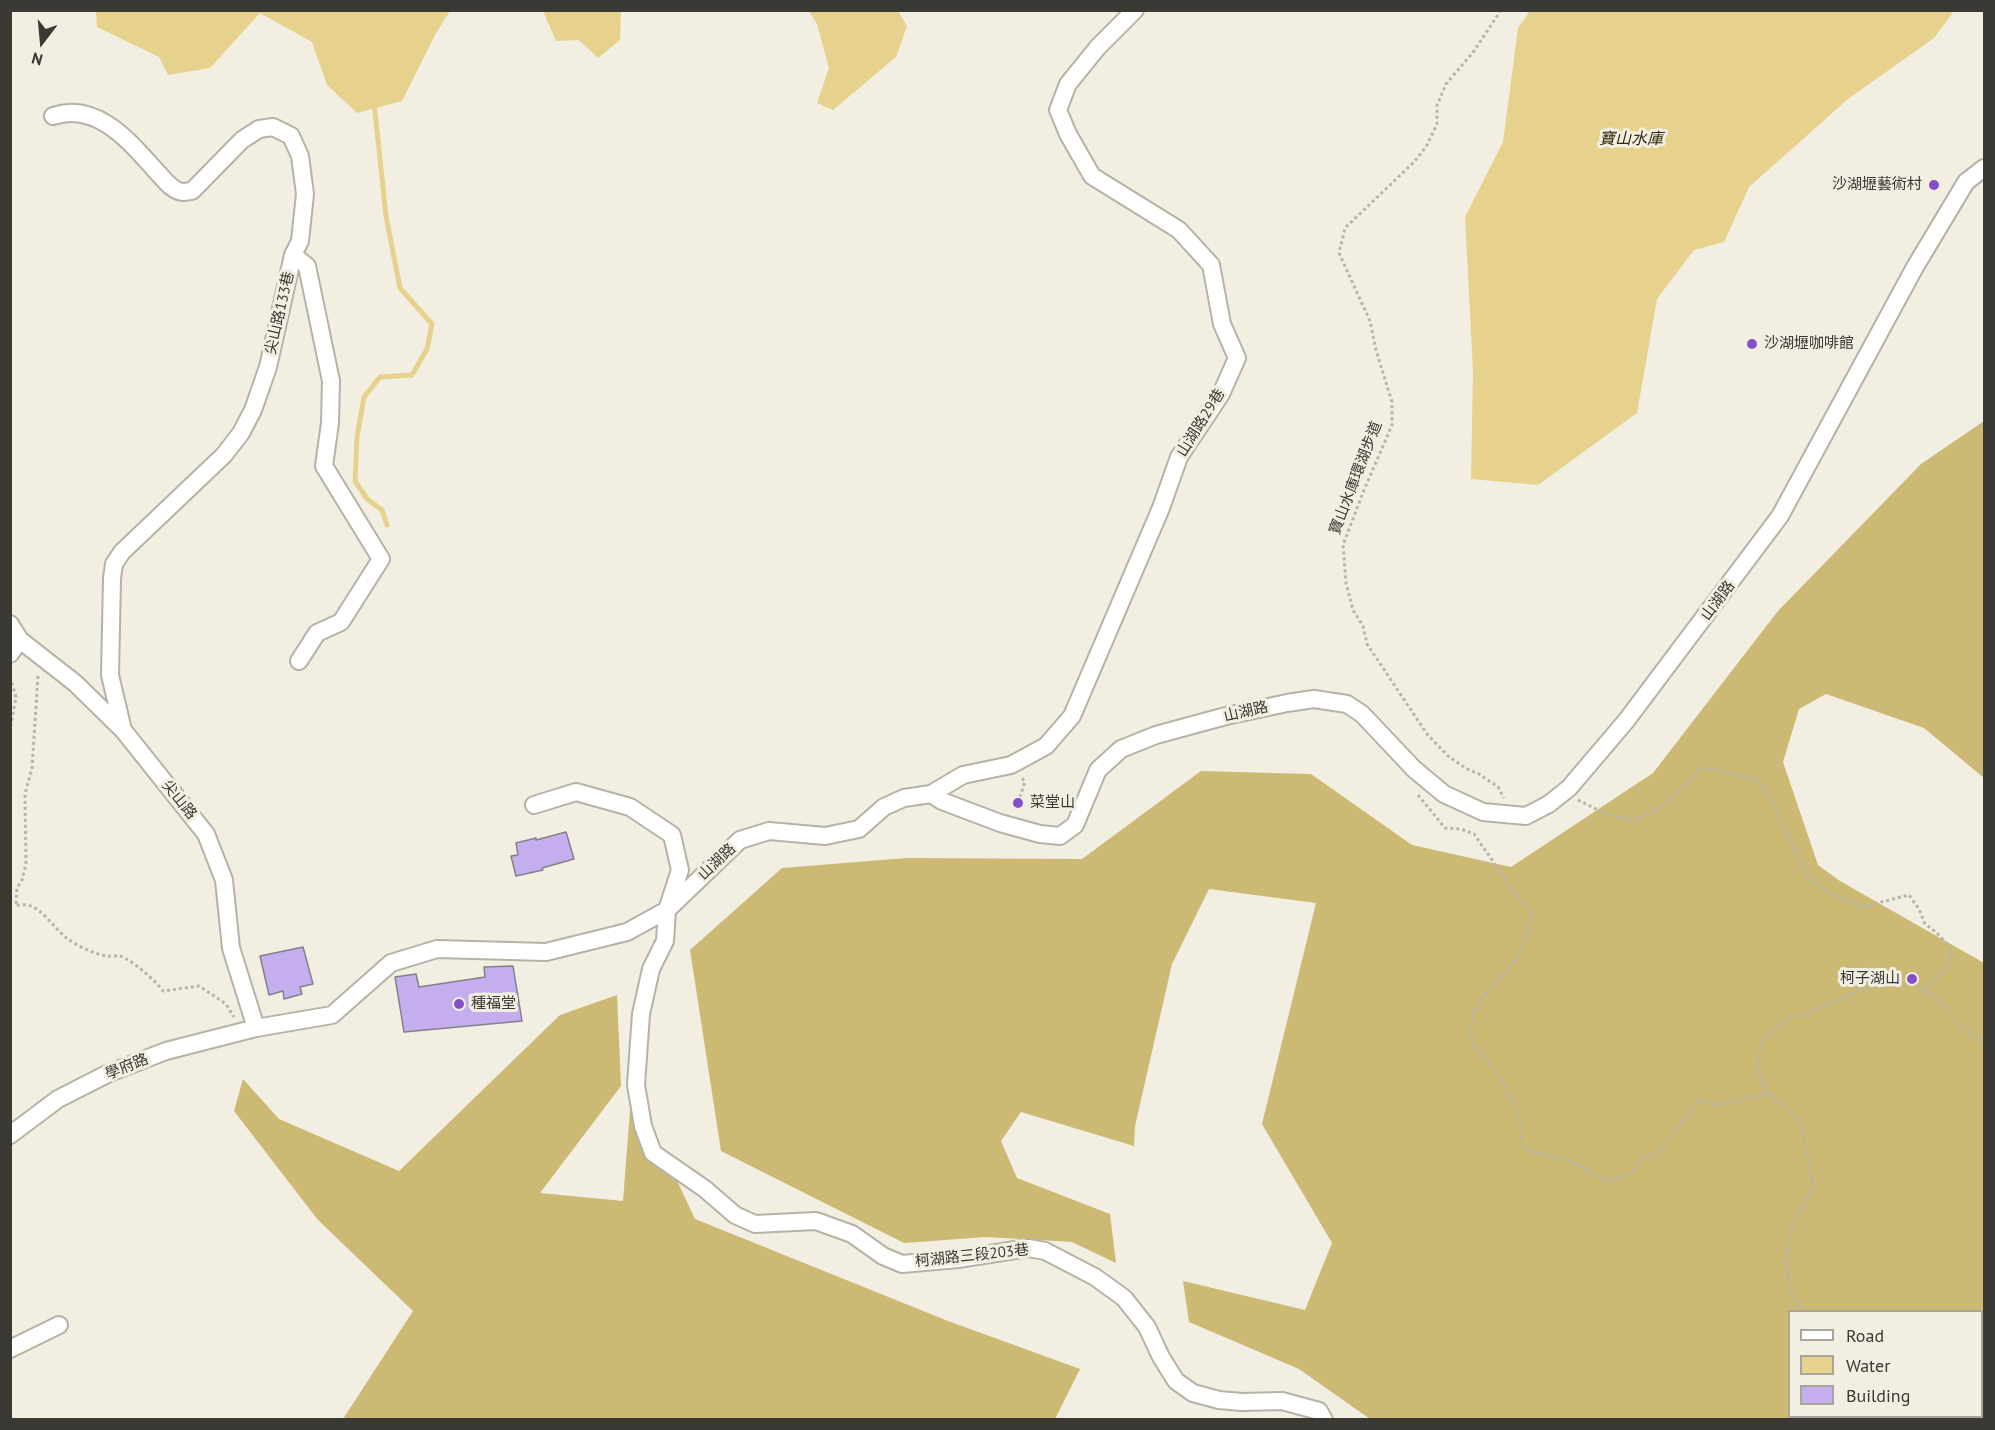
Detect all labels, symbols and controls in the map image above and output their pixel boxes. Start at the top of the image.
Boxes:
north arrow [12,12,72,72]
text: N [29,48,45,70]
water label: 寶山水庫 [1599,129,1663,149]
place label: 沙湖壢藝術村 [1832,176,1922,194]
marker: 沙湖壢藝術村 [1927,178,1941,192]
street label: 尖山路133巷 [262,270,298,356]
place label: 沙湖壢咖啡館 [1764,335,1854,353]
marker: 沙湖壢咖啡館 [1745,337,1759,351]
street label: 山湖路29巷 [1173,386,1229,460]
street label: 寶山水庫環湖步道 [1326,419,1386,537]
street label: 山湖路 [1697,578,1739,624]
street label: 山湖路 [1222,698,1270,726]
street label: 尖山路 [158,777,200,823]
place label: 菜堂山 [1030,794,1075,812]
marker: 菜堂山 [1011,796,1025,810]
street label: 山湖路 [695,840,739,884]
place label: 柯子湖山 [1840,970,1900,988]
marker: 柯子湖山 [1905,972,1919,986]
place label: 種福堂 [471,995,516,1013]
marker: 種福堂 [452,997,466,1011]
street label: 學府路 [103,1050,151,1084]
street label: 柯湖路三段203巷 [914,1241,1030,1271]
legend [1788,1310,1983,1418]
text: Road [1846,1324,1884,1347]
text: Water [1846,1354,1890,1377]
text: Building [1846,1384,1910,1407]

